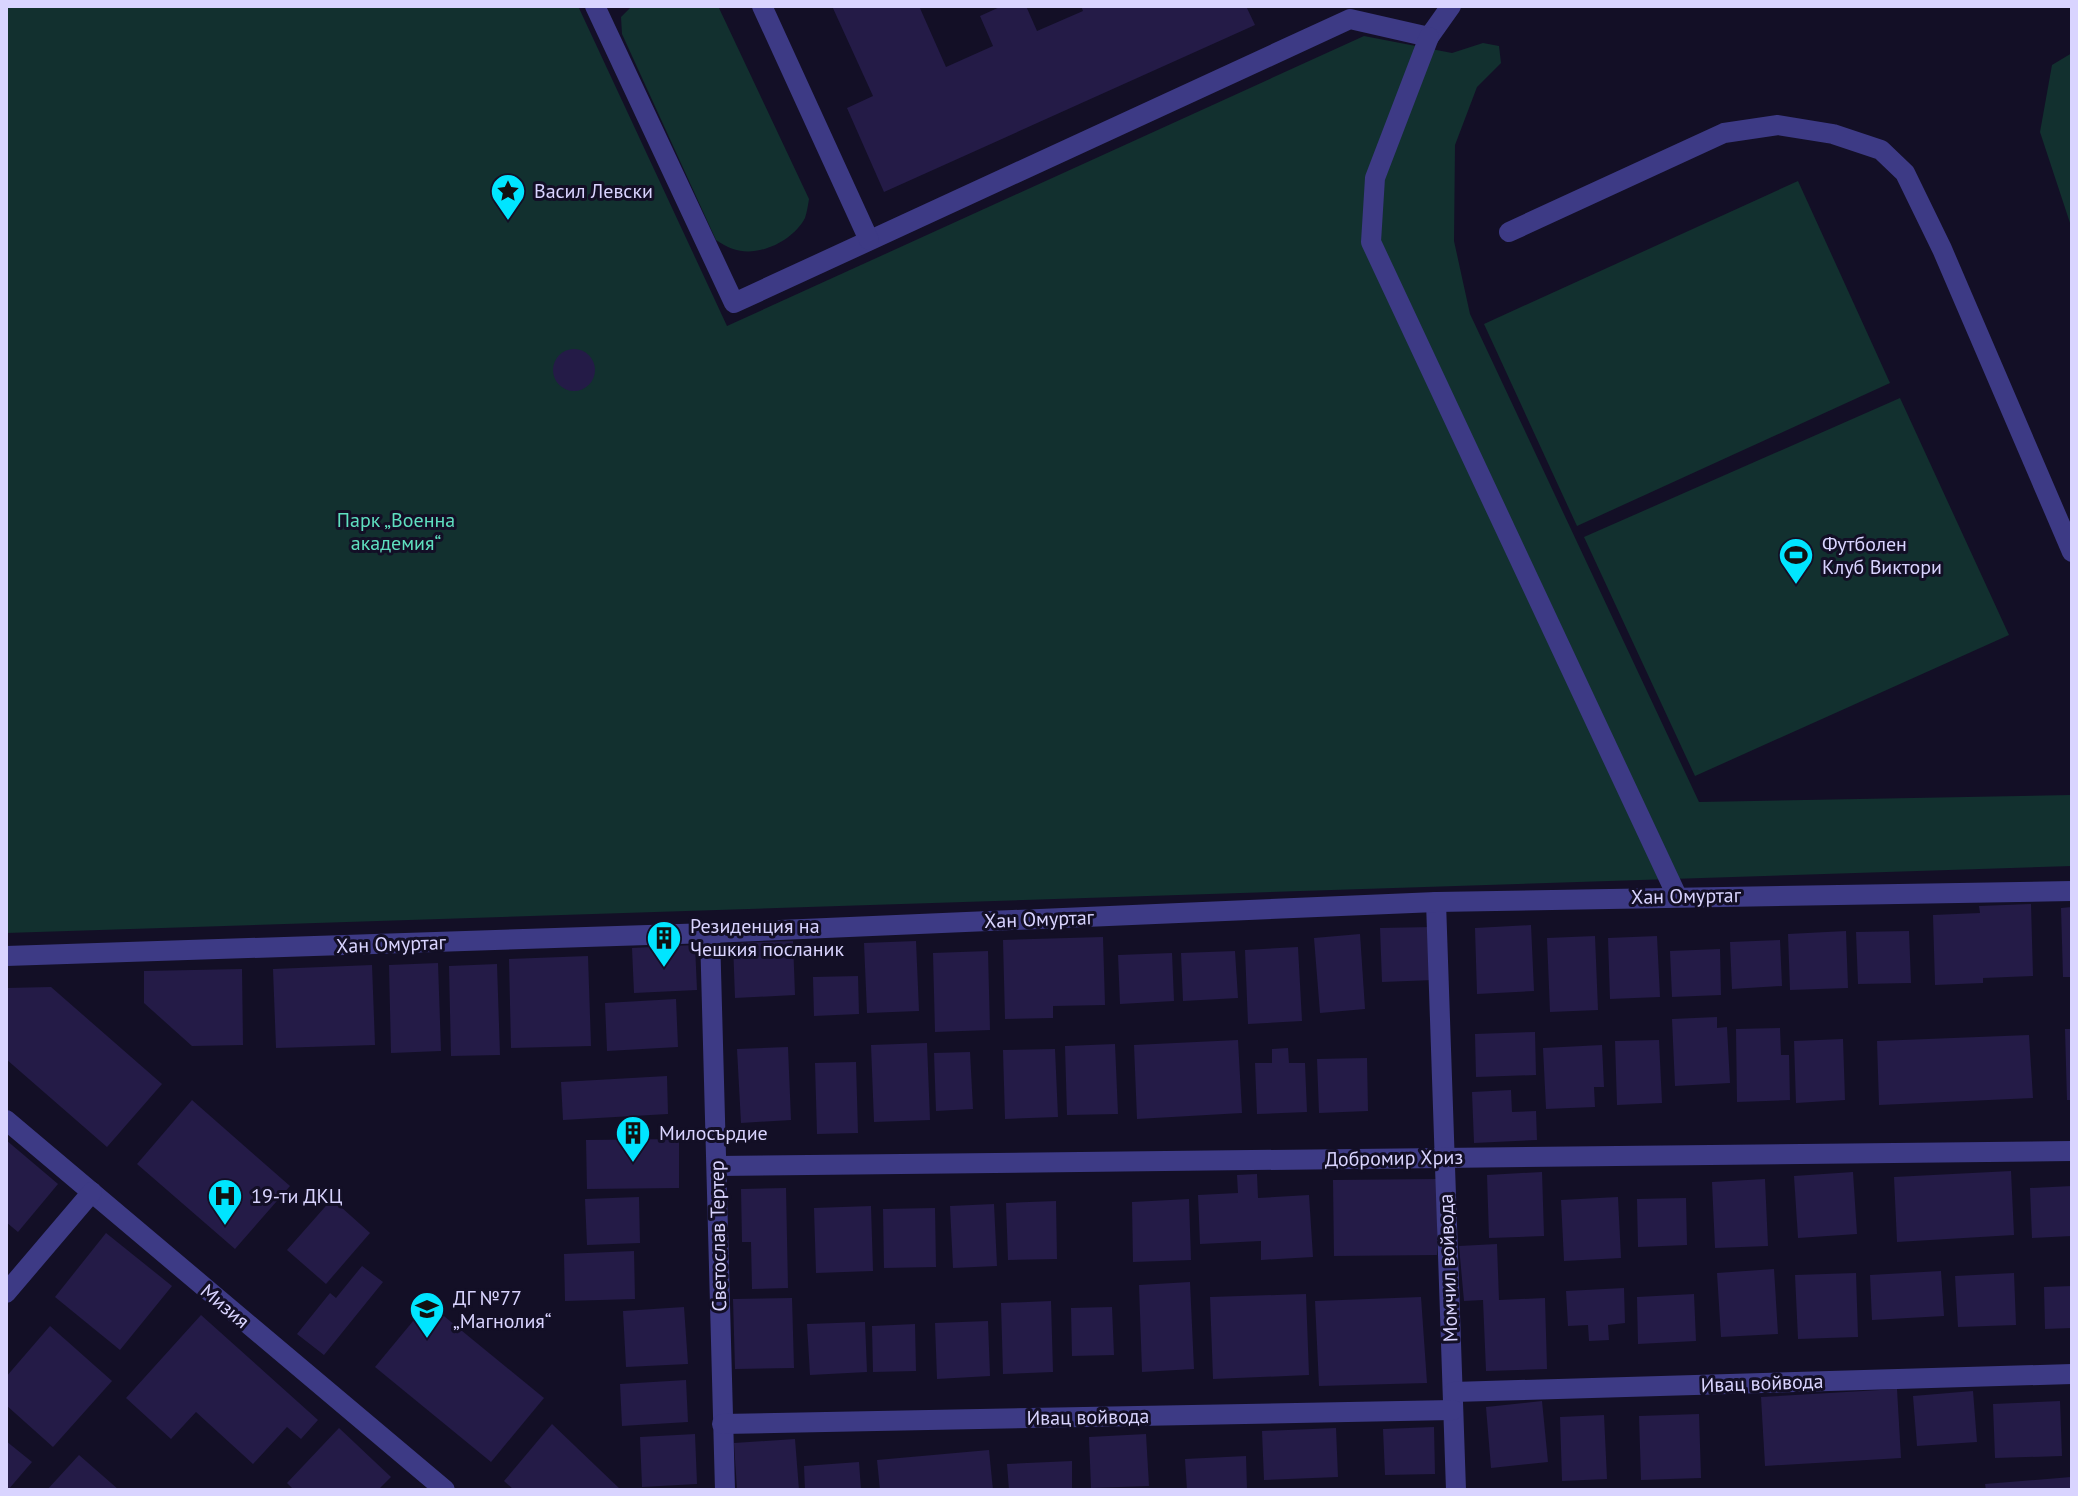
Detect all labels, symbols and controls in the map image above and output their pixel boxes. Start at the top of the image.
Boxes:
place icon: Васил Левски [489,172,527,222]
place label: Васил Левски [534,178,653,204]
park label: Парк „Военна академия“ [337,507,455,556]
place label: Футболен Клуб Виктори [1822,531,1942,580]
sports icon: Футболен Клуб Виктори [1777,536,1815,586]
street label: Хан Омуртаг [1631,882,1742,910]
street label: Хан Омуртаг [984,904,1095,934]
place label: Резиденция на Чешкия посланик [690,913,844,962]
building icon: Резиденция на Чешкия посланик [645,919,683,969]
street label: Хан Омуртаг [336,929,447,959]
building icon: Милосърдие [614,1114,652,1164]
place label: Милосърдие [659,1120,768,1146]
street label: Добромир Хриз [1325,1144,1463,1172]
street label: Светослав Тертер [704,1160,732,1312]
hospital icon: 19-ти ДКЦ [206,1177,244,1227]
place label: 19-ти ДКЦ [251,1183,343,1209]
street label: Момчил войвода [1432,1193,1464,1343]
street label: Мизия [195,1278,255,1334]
place label: ДГ №77 „Магнолия“ [453,1285,552,1334]
school or university icon: ДГ №77 „Магнолия“ [408,1290,446,1340]
street label: Ивац войвода [1700,1368,1824,1398]
street label: Ивац войвода [1026,1403,1150,1431]

